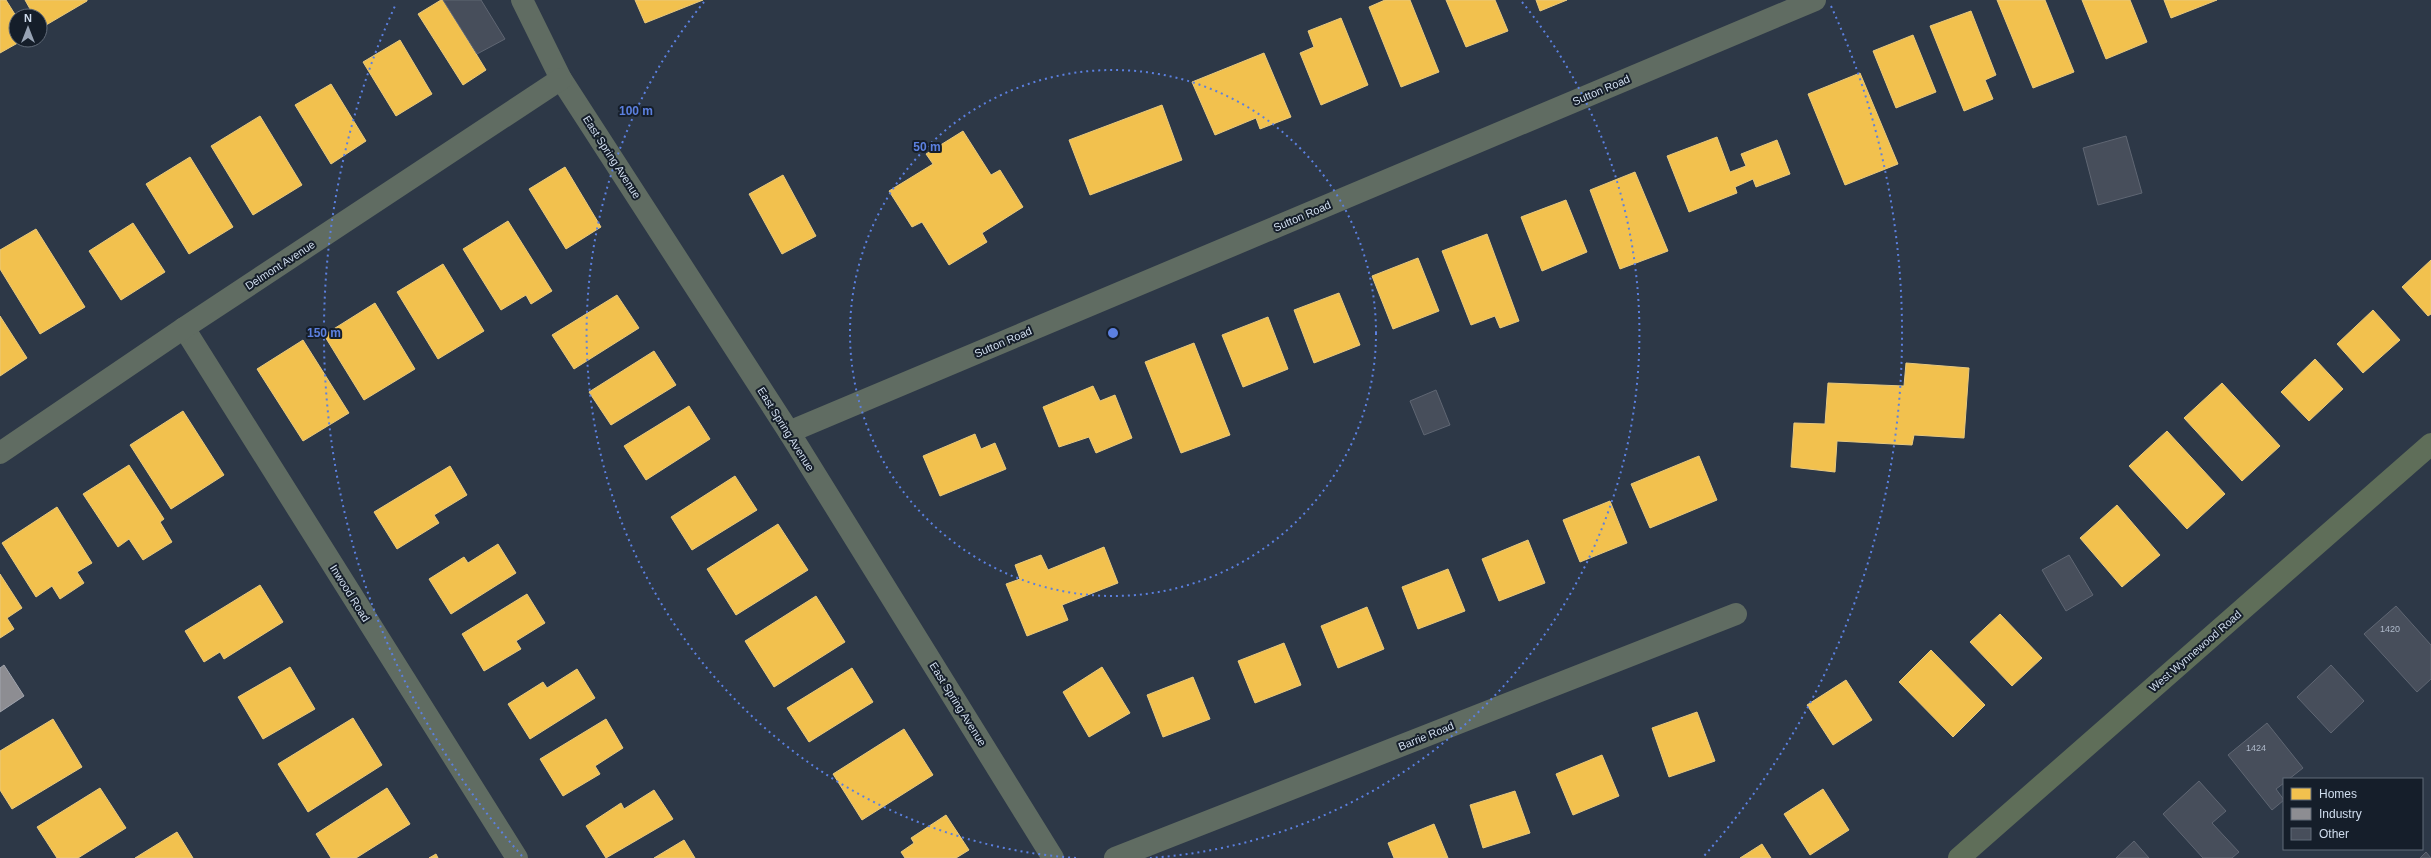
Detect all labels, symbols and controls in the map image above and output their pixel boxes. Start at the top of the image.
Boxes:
north arrow [8,8,48,48]
text: N [24,12,32,24]
street label: Sutton Road [1571,73,1631,107]
text: 100 m [619,104,653,118]
street label: East Spring Avenue [581,113,643,201]
text: 50 m [913,140,941,154]
street label: Sutton Road [1272,199,1332,233]
street label: Delmont Avenue [243,238,317,292]
street label: Sutton Road [973,325,1033,359]
text: 150 m [307,326,341,340]
centre of rings [1106,326,1120,340]
street label: East Spring Avenue [755,385,817,473]
street label: Inwood Road [328,562,372,624]
street label: West Wynnewood Road [2147,608,2243,694]
house number: 1420 [2380,624,2400,634]
street label: East Spring Avenue [927,660,989,748]
street label: Barrie Road [1397,719,1455,753]
house number: 1424 [2246,743,2266,753]
legend [2283,778,2423,850]
text: Homes [2319,787,2357,801]
text: Industry [2319,807,2362,821]
text: Other [2319,827,2349,841]

